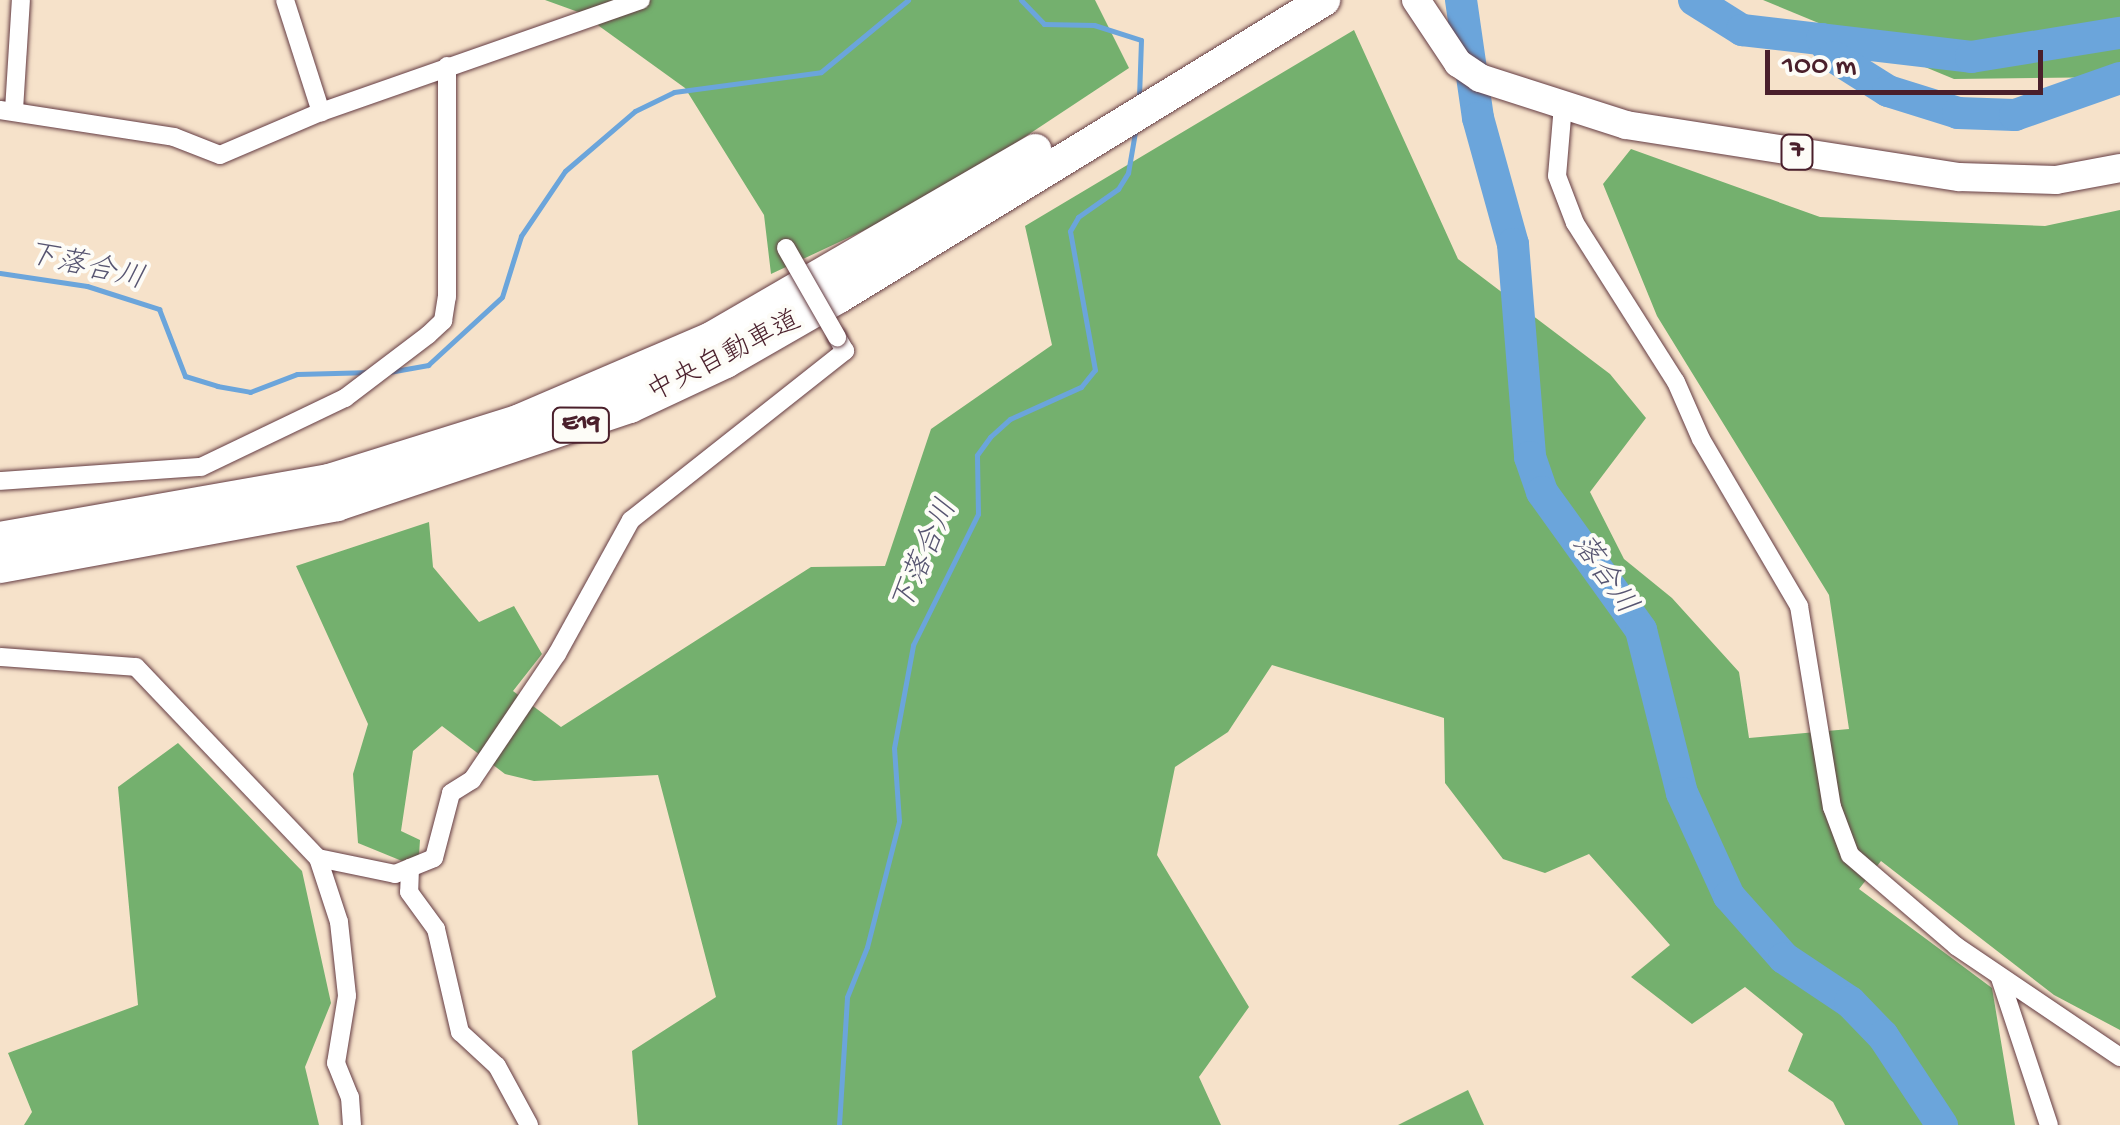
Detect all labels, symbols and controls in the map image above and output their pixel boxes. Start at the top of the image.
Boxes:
scale bar [1770,30,2048,92]
text: 100 m [1782,50,1857,85]
road number: 7 [1780,132,1814,172]
water label: 下落合川 [22,238,148,300]
street label: 中央自動車道 [643,305,807,411]
road number: E19 [551,405,611,445]
water label: 下落合川 [886,495,968,619]
water label: 落合川 [1561,529,1643,623]

